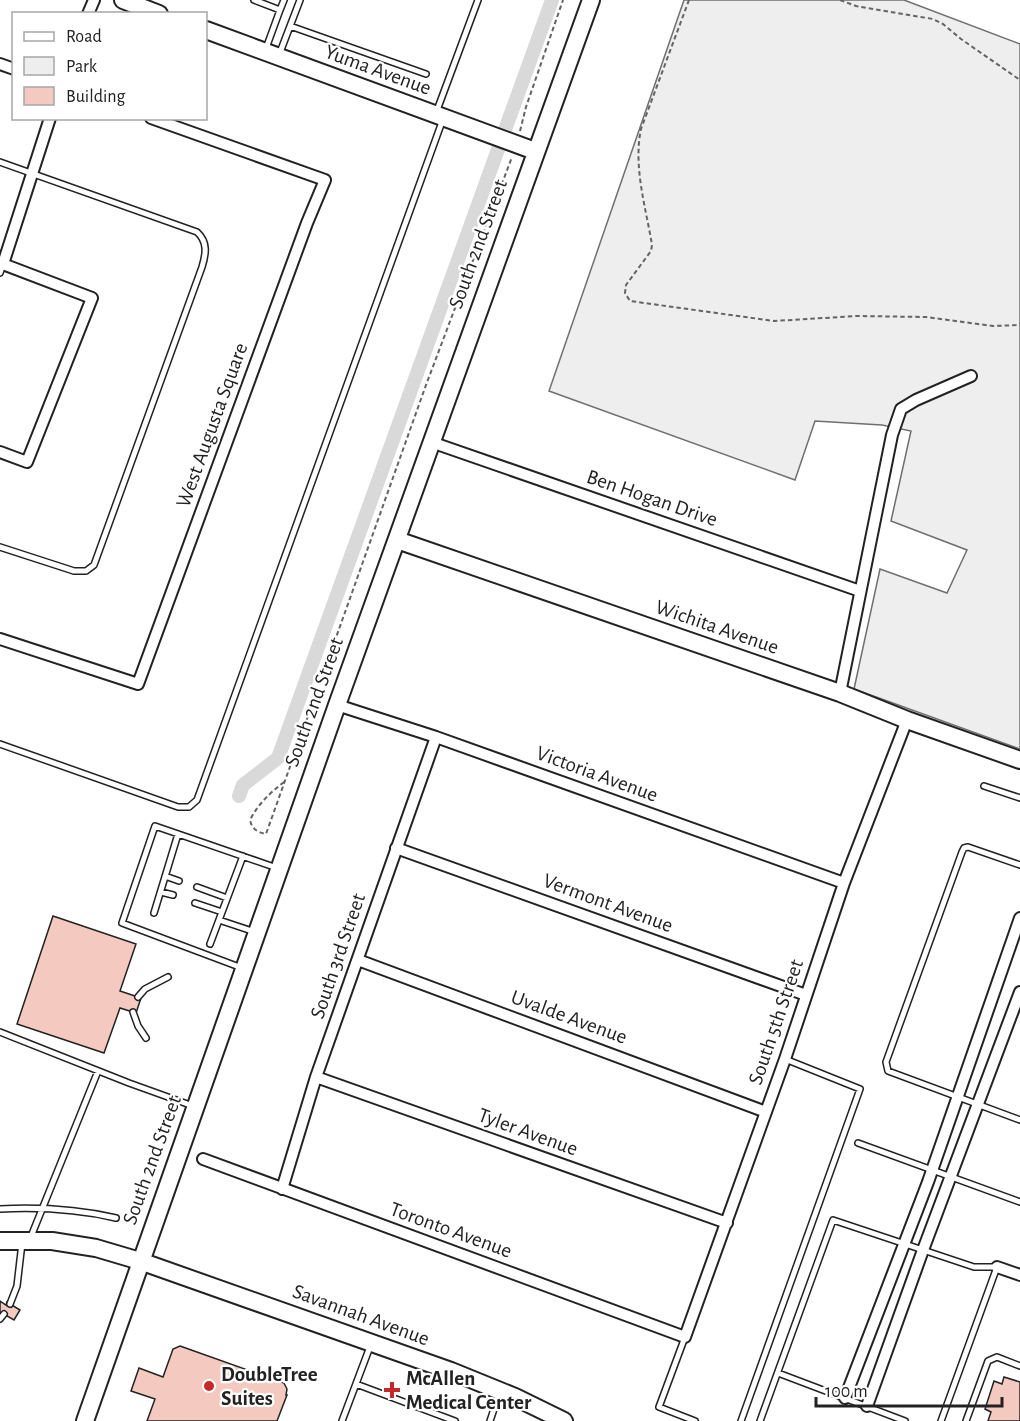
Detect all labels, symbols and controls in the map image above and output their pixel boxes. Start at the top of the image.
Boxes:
legend [12,12,207,120]
text: Road [66,28,102,46]
street label: Yuma Avenue [322,41,434,99]
text: Park [66,58,98,76]
text: Building [66,88,126,106]
street label: South 2nd Street [445,176,511,311]
street label: West Augusta Square [172,340,252,510]
street label: Ben Hogan Drive [584,466,720,530]
street label: Wichita Avenue [653,596,781,658]
street label: South 2nd Street [281,634,347,769]
street label: Victoria Avenue [533,742,661,806]
street label: Vermont Avenue [540,870,676,936]
street label: South 3rd Street [307,890,369,1021]
street label: South 5th Street [745,956,807,1087]
street label: Uvalde Avenue [508,986,630,1048]
street label: South 2nd Street [119,1092,185,1227]
street label: Tyler Avenue [475,1104,581,1160]
street label: Toronto Avenue [387,1198,515,1262]
street label: Savannah Avenue [290,1281,432,1349]
place label: DoubleTree Suites [221,1364,318,1409]
place label: McAllen Medical Center [406,1368,532,1413]
scale bar [816,1370,1002,1408]
marker: DoubleTree Suites [202,1379,216,1393]
marker: McAllen Medical Center [383,1381,401,1399]
text: 100 m [825,1383,868,1401]

